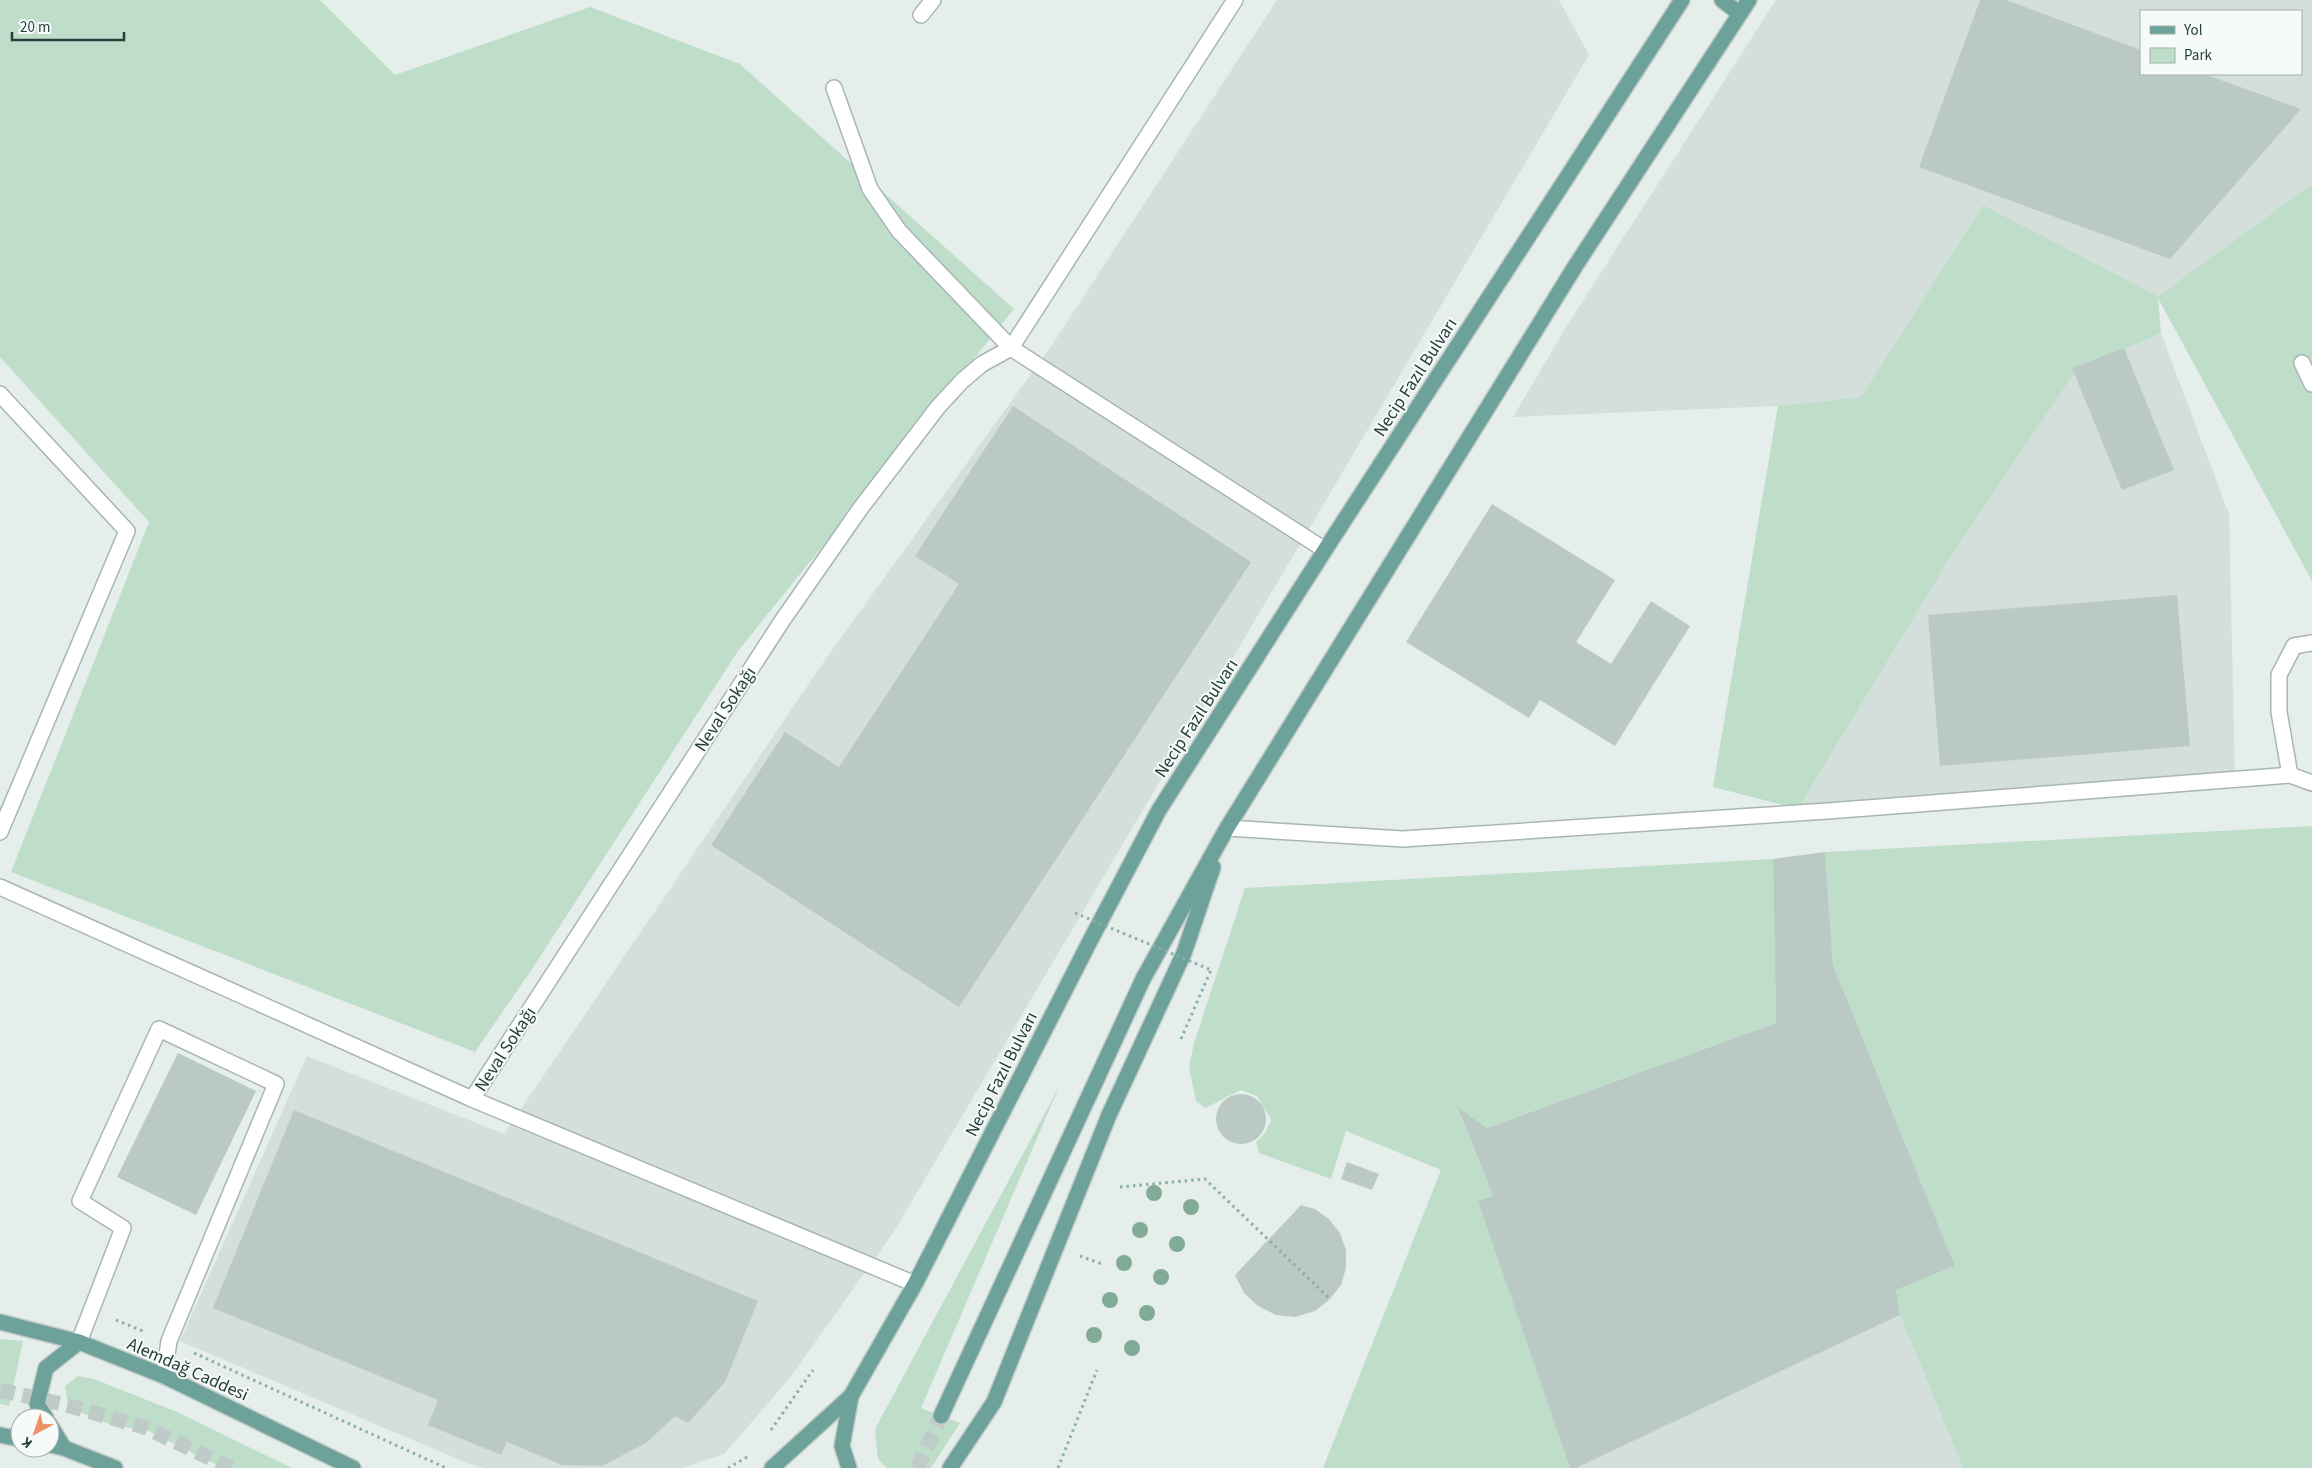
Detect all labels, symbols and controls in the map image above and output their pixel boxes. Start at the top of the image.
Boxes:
scale bar [12,10,125,42]
legend [2140,10,2302,75]
text: 20 m [20,17,50,38]
text: Yol [2183,20,2203,41]
text: Park [2184,45,2213,66]
street label: Necip Fazıl Bulvarı [1368,313,1463,442]
street label: Necip Fazıl Bulvarı [1149,654,1244,783]
street label: Neval Sokağı [689,662,762,757]
street label: Neval Sokağı [469,1002,542,1097]
street label: Necip Fazıl Bulvarı [959,1007,1044,1141]
street label: Alemdağ Caddesi [123,1332,252,1407]
north arrow [10,1408,60,1458]
text: K [17,1432,37,1453]

